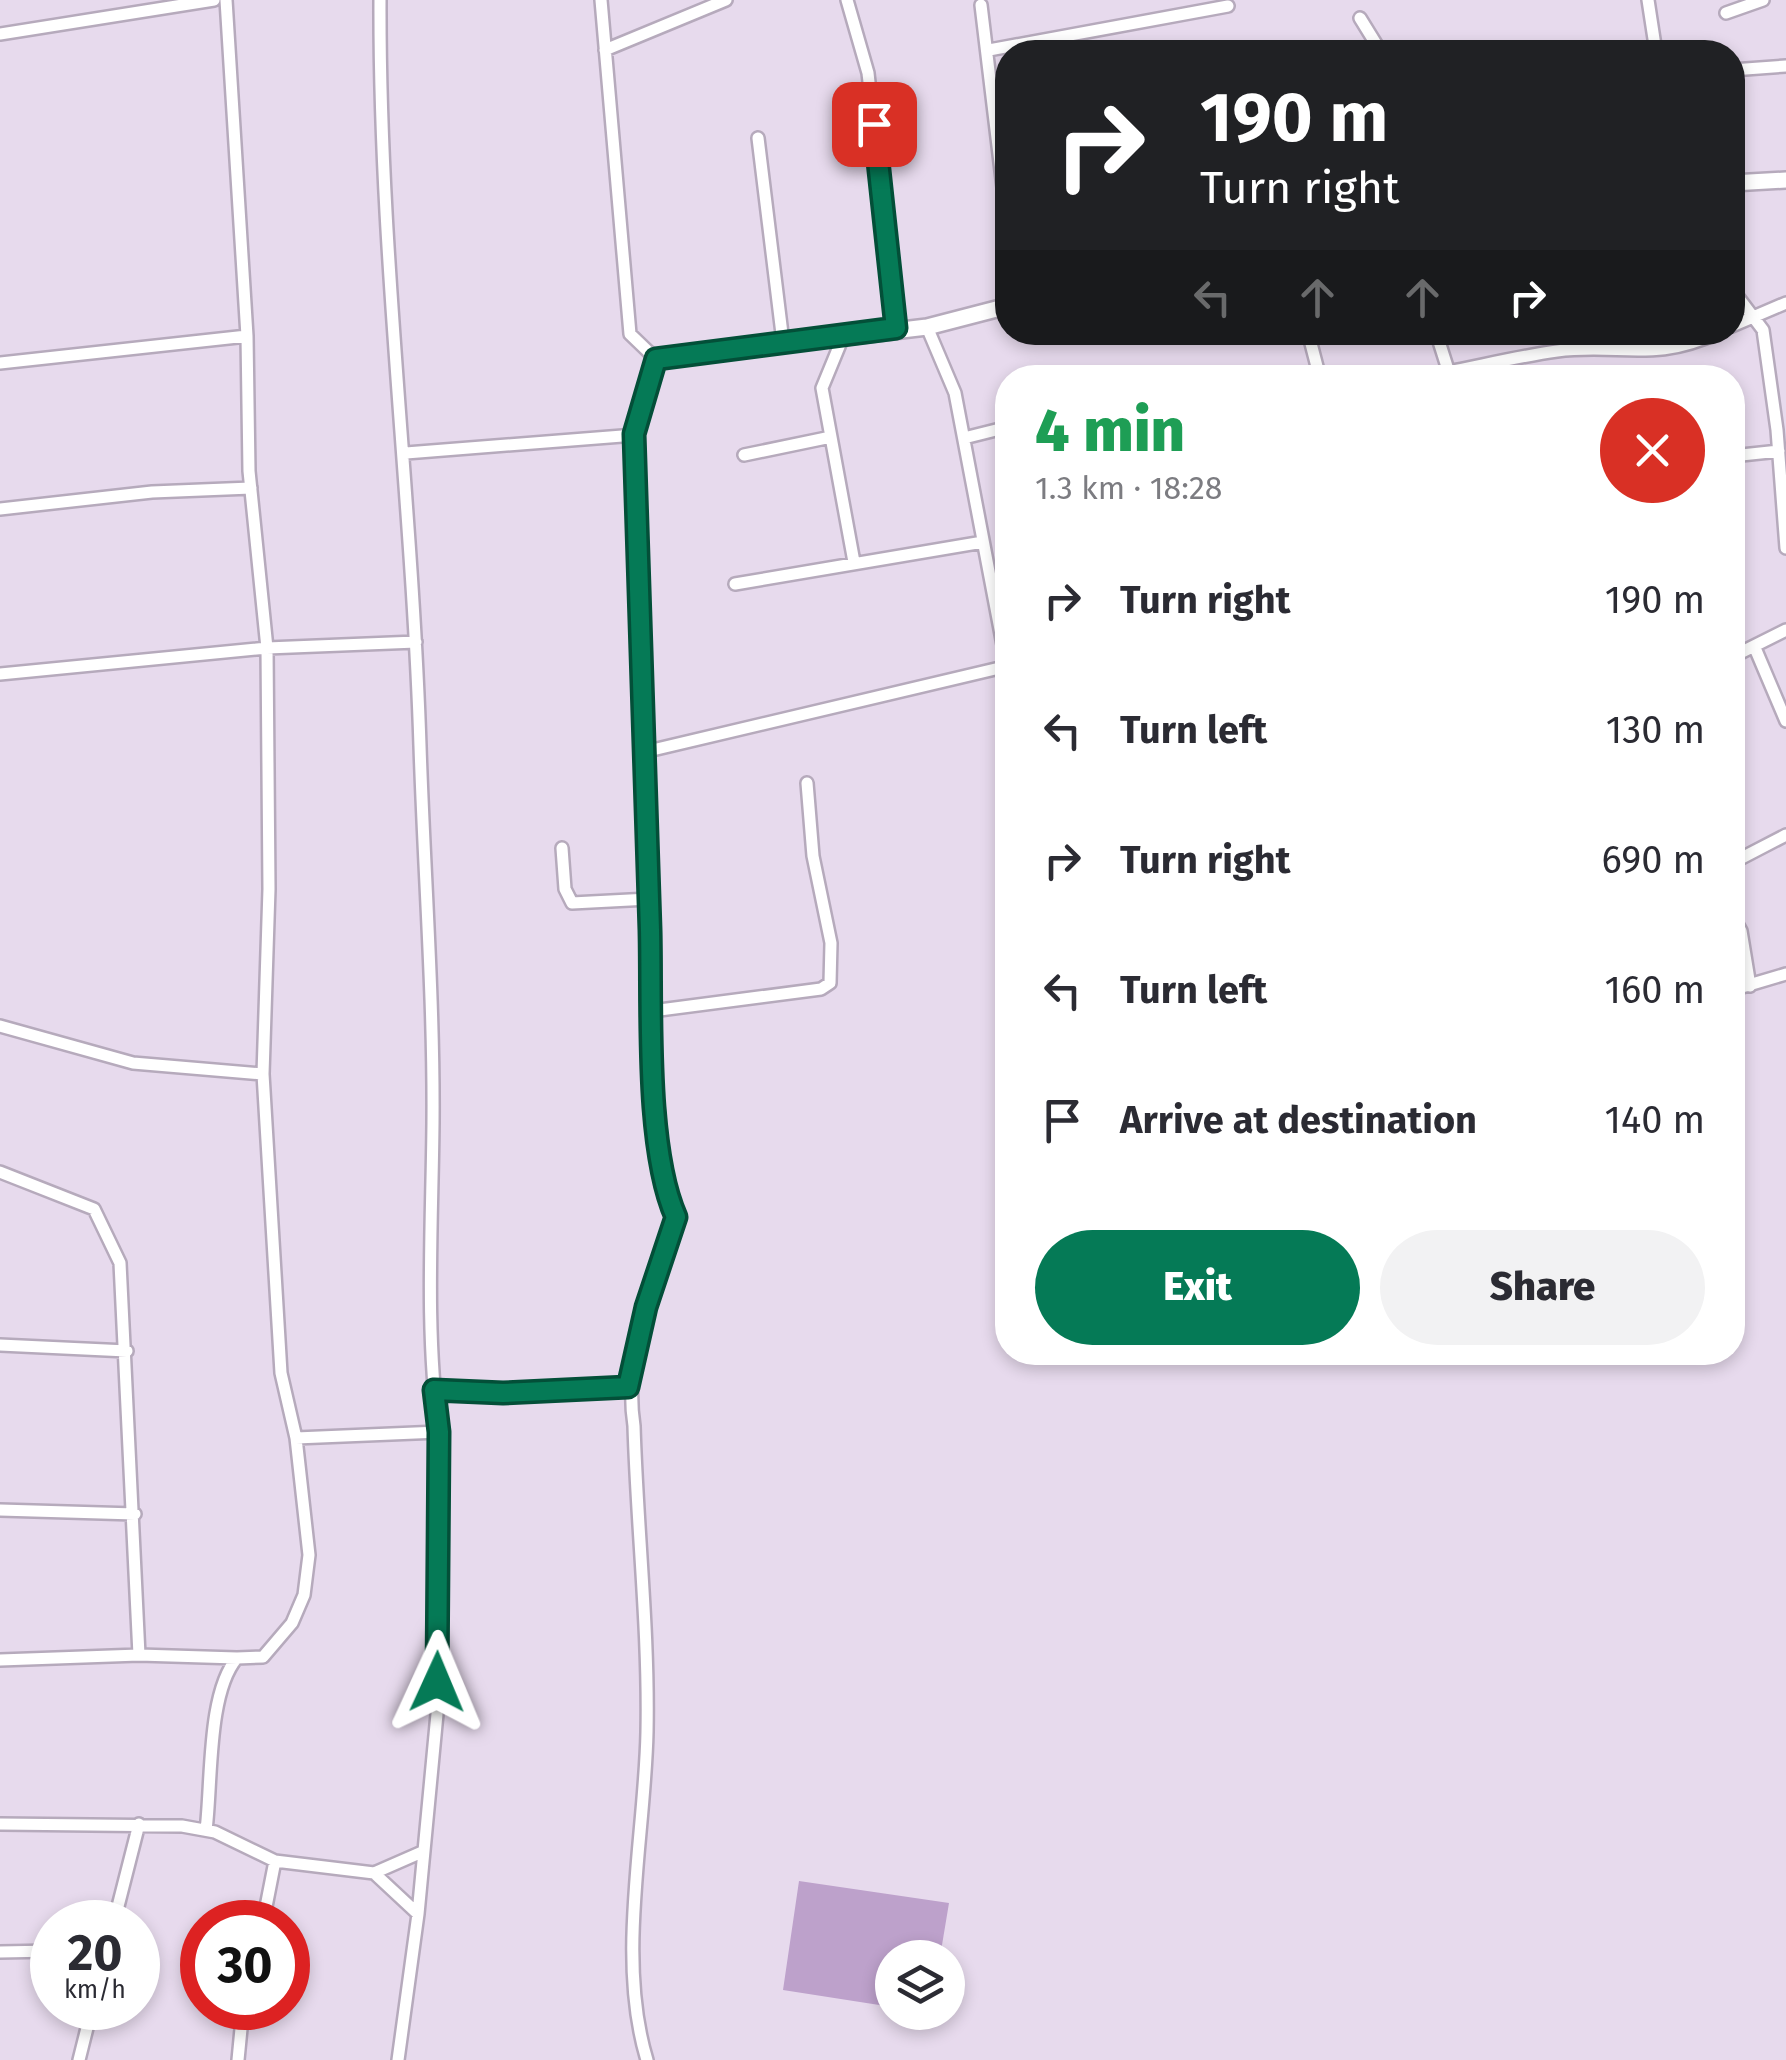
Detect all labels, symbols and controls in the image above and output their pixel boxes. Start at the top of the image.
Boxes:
text: 190 m [1200,76,1388,160]
icon: right [1035,80,1165,210]
pin [832,82,917,167]
icon: arrive [847,97,902,152]
text: Turn right [1200,161,1399,215]
icon: left [1185,270,1240,325]
icon: ahead [1290,270,1345,325]
icon: ahead [1395,270,1450,325]
icon: right [1500,270,1555,325]
text: 4 min [1035,395,1185,467]
button: close [1600,398,1705,503]
text: 1.3 km · 18:28 [1035,469,1222,507]
icon: right [1035,573,1090,628]
text: Turn right [1120,577,1290,623]
text: 190 m [1605,577,1705,623]
icon: left [1035,703,1090,758]
text: Turn left [1120,707,1267,753]
text: 130 m [1606,707,1705,753]
icon: right [1035,833,1090,888]
text: Turn right [1120,837,1290,883]
text: 690 m [1602,837,1705,883]
icon: left [1035,963,1090,1018]
text: Turn left [1120,967,1267,1013]
text: 160 m [1604,967,1705,1013]
icon: arrive [1035,1093,1090,1148]
text: Arrive at destination [1120,1097,1477,1143]
text: 140 m [1604,1097,1705,1143]
button: Exit [1035,1230,1360,1345]
button: Share [1380,1230,1705,1345]
position arrow [385,1630,489,1734]
speed limit sign: 30 [180,1900,310,2030]
text: 20 [67,1923,123,1983]
map controls [875,1940,965,2030]
button: layers [875,1940,965,2030]
text: km/h [64,1975,126,2005]

